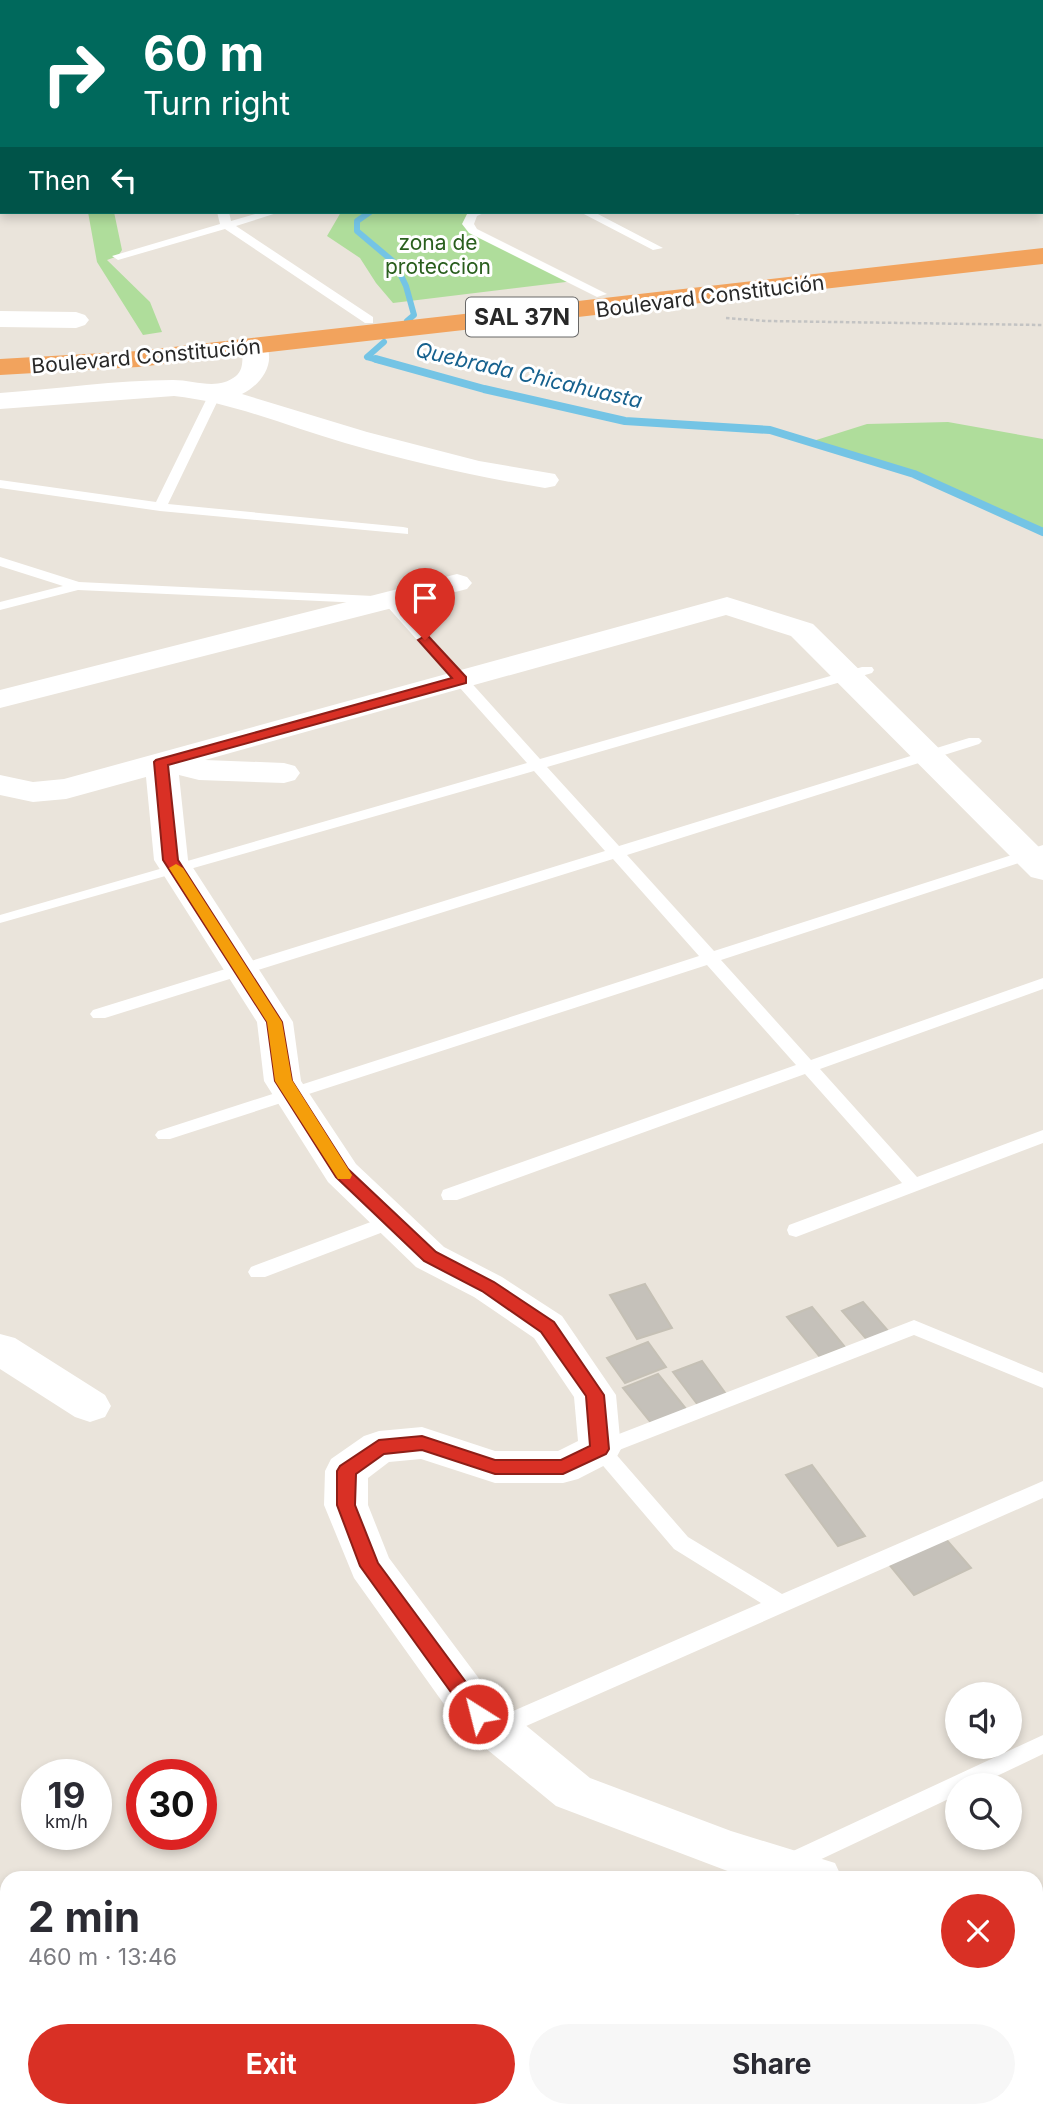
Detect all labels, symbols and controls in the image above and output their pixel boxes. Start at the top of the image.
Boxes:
text: 60 m [143,24,264,83]
icon: right [28,28,119,119]
text: Turn right [143,84,290,123]
icon: left [105,161,143,199]
text: Then [28,165,91,196]
park label: zona de proteccion [385,230,491,279]
street label: Boulevard Constitución [594,270,826,322]
road number: SAL 37N [466,298,578,336]
street label: Boulevard Constitución [30,334,262,378]
water label: Quebrada Chicahuasta [413,337,645,413]
pin [395,568,455,640]
icon: arrive [406,579,444,617]
position arrow [441,1677,515,1751]
map controls [945,1682,1022,1850]
button: sound [945,1682,1022,1759]
speed limit sign: 30 [126,1759,217,1850]
button: search [945,1773,1022,1850]
text: 19 [48,1774,85,1816]
text: km/h [45,1811,88,1832]
text: 2 min [28,1891,140,1942]
button: close [941,1894,1015,1968]
text: 460 m · 13:46 [28,1943,177,1971]
button: Exit [28,2024,515,2104]
button: Share [529,2024,1015,2104]

